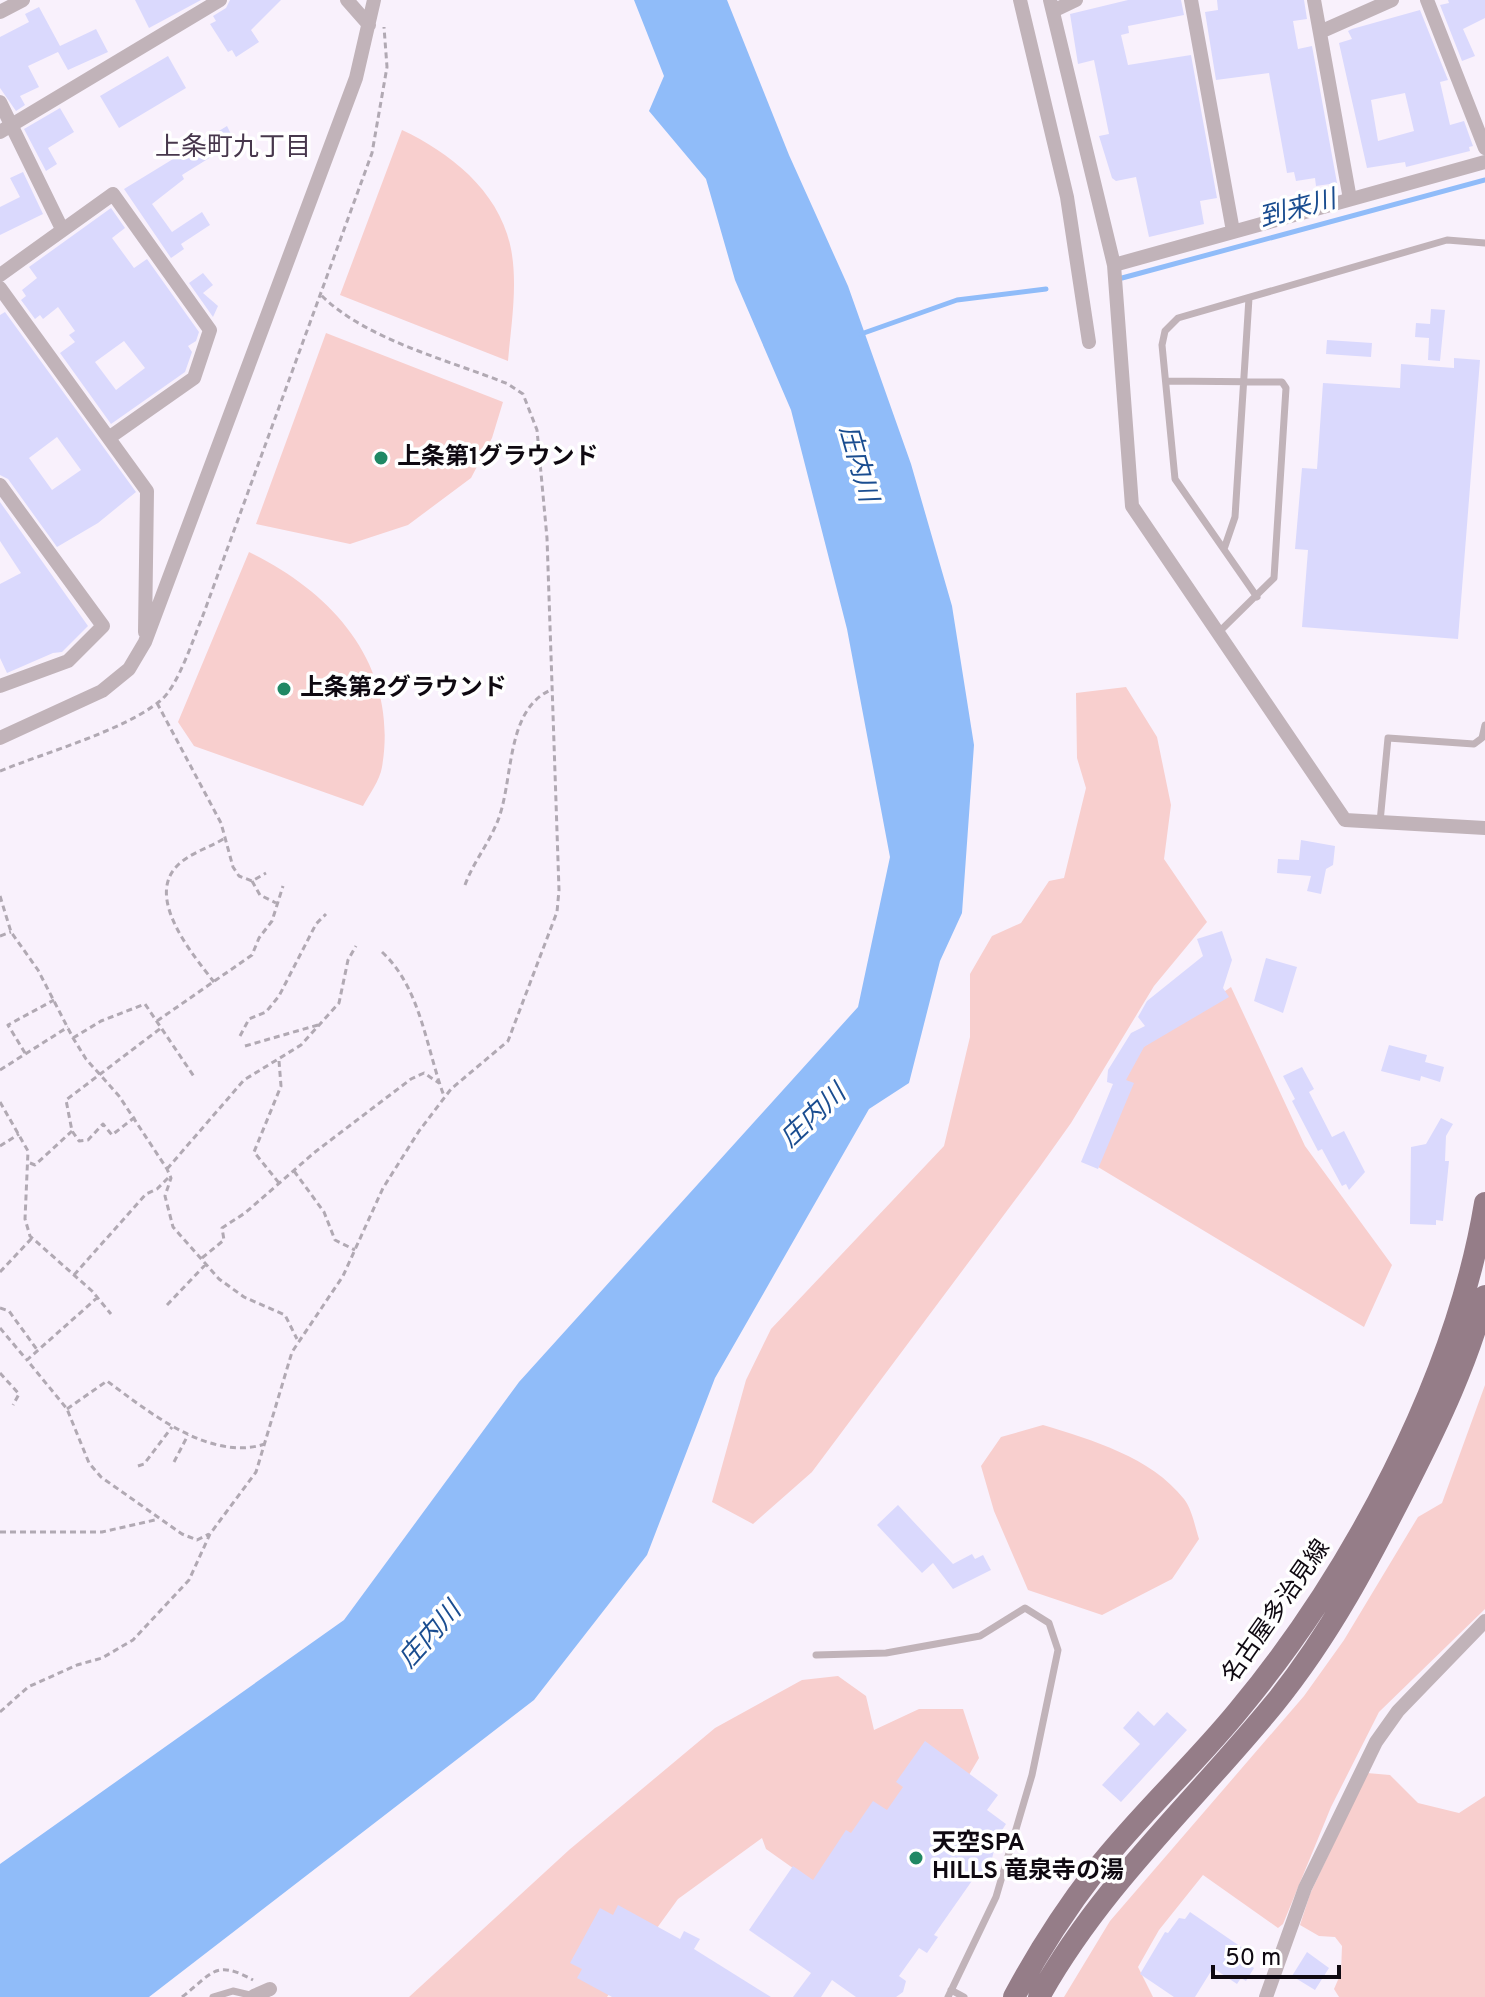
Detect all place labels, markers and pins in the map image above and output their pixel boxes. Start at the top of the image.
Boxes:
place label: 上条第1グラウンド [397,443,599,473]
marker: 上条第1グラウンド [372,449,390,467]
place label: 上条第2グラウンド [300,674,507,704]
marker: 上条第2グラウンド [275,680,293,698]
place label: 天空SPA HILLS 竜泉寺の湯 [932,1829,1124,1887]
marker: 天空SPA HILLS 竜泉寺の湯 [907,1849,925,1867]

